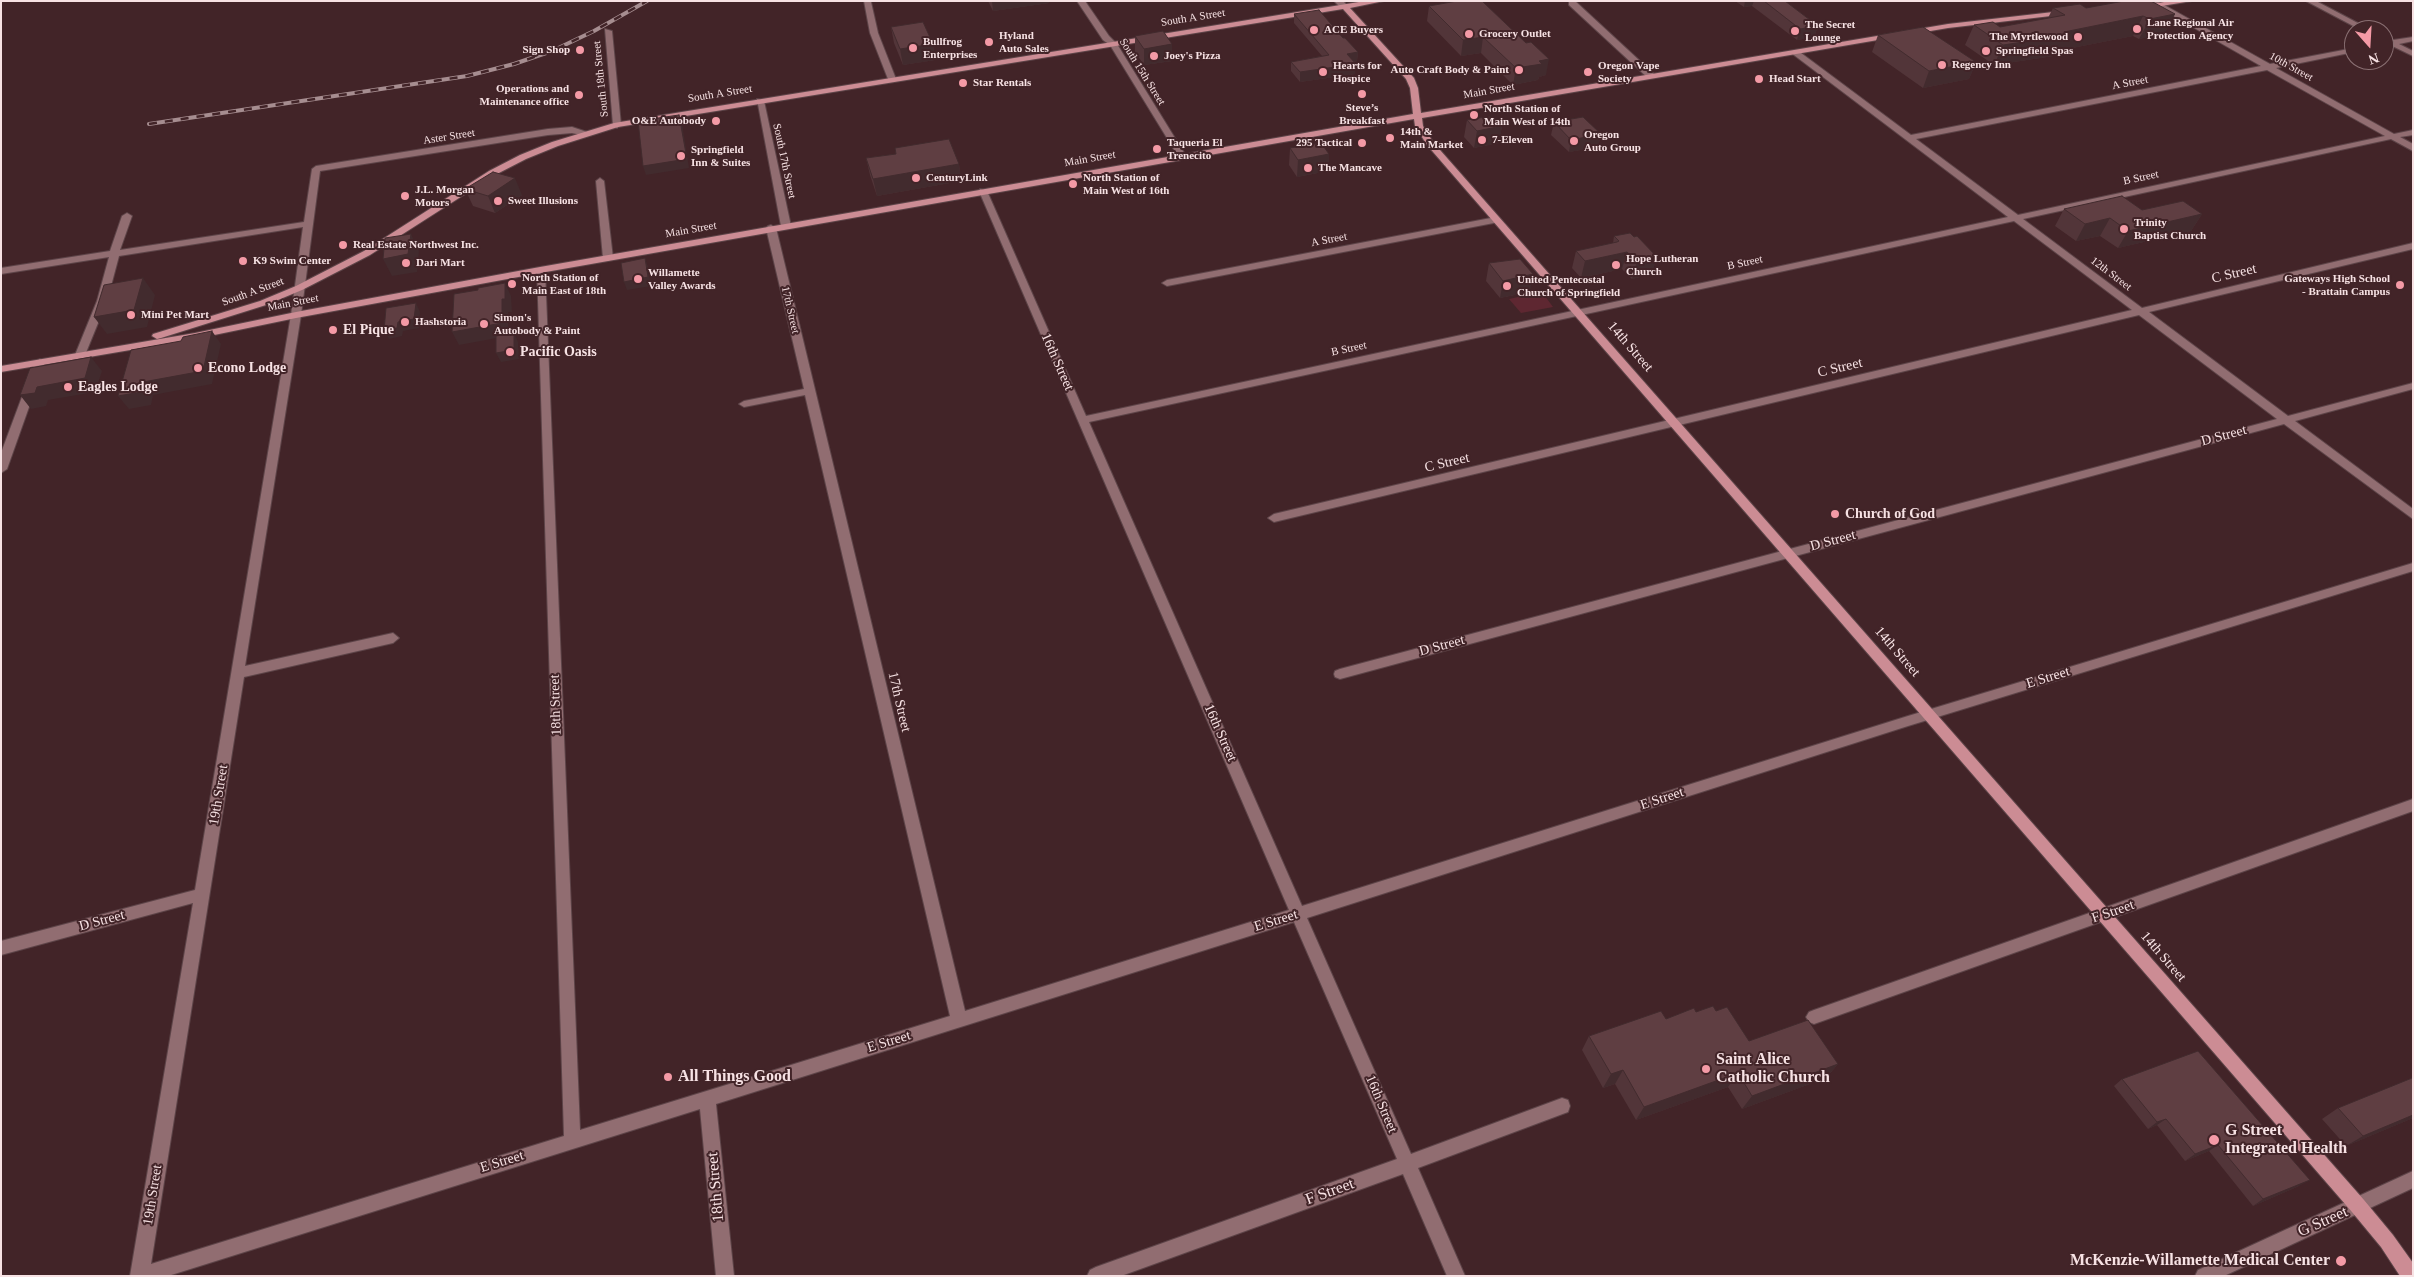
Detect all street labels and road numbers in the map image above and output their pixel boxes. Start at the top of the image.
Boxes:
street label: South A Street [1160,6,1226,30]
street label: South 15th Street [1116,36,1168,108]
street label: South 18th Street [590,40,612,118]
street label: 10th Street [2267,50,2315,84]
street label: A Street [2111,73,2149,93]
street label: Main Street [1462,80,1516,102]
street label: South A Street [687,82,753,106]
street label: South 17th Street [770,122,798,200]
street label: Aster Street [422,126,476,148]
street label: Main Street [1063,148,1117,170]
street label: B Street [2122,168,2160,188]
street label: Main Street [664,219,718,241]
street label: A Street [1310,230,1348,250]
street label: B Street [1726,253,1764,273]
street label: 12th Street [2088,254,2134,294]
street label: C Street [2210,261,2258,287]
street label: South A Street [220,275,286,309]
street label: 17th Street [778,285,802,335]
street label: Main Street [266,292,320,314]
street label: 14th Street [1604,318,1656,376]
street label: 16th Street [1037,331,1077,393]
street label: B Street [1330,339,1368,359]
street label: C Street [1816,355,1864,381]
street label: D Street [2199,422,2249,450]
street label: C Street [1423,450,1471,476]
street label: D Street [1808,527,1858,555]
street label: 14th Street [1871,623,1923,681]
street label: D Street [1417,632,1467,660]
street label: E Street [2024,663,2072,693]
street label: 17th Street [884,670,914,734]
street label: 18th Street [547,674,565,736]
street label: 16th Street [1200,702,1240,764]
street label: 19th Street [206,764,232,826]
street label: E Street [1638,784,1686,814]
street label: F Street [2089,897,2137,927]
street label: E Street [1252,906,1300,936]
street label: D Street [77,907,127,935]
street label: 14th Street [2137,928,2189,986]
street label: E Street [865,1027,913,1057]
street label: 16th Street [1361,1073,1401,1135]
street label: E Street [478,1147,526,1177]
street label: 18th Street [703,1151,729,1223]
street label: 19th Street [140,1164,166,1226]
street label: F Street [1303,1174,1357,1210]
street label: G Street [2295,1202,2351,1242]

